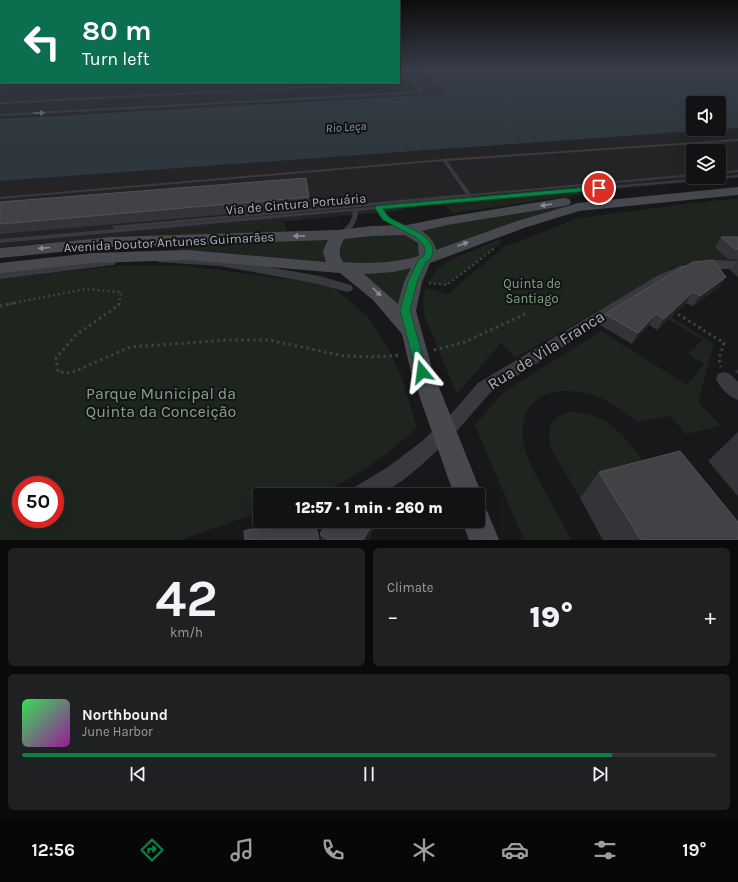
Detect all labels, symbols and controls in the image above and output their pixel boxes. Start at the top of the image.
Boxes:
text: 80 m [82,14,151,47]
icon: left [16,16,68,68]
text: Turn left [82,48,150,70]
map controls [686,96,726,184]
button: sound [686,96,726,136]
one-way arrow [33,109,45,116]
water label: Rio Leça [325,119,367,135]
button: layers [686,144,726,184]
pin [582,171,616,205]
icon: arrive [588,177,610,199]
street label: Via de Cintura Portuária [225,190,367,218]
one-way arrow [540,202,552,208]
street label: Avenida Doutor Antunes Guimarães [63,229,275,255]
one-way arrow [292,233,305,239]
one-way arrow [457,241,469,247]
one-way arrow [38,245,50,252]
park label: Quinta de Santiago [503,276,561,306]
one-way arrow [372,288,382,297]
street label: Rua de Vila Franca [484,306,608,394]
position arrow [401,351,443,393]
park label: Parque Municipal da Quinta da Conceição [86,384,236,421]
speed limit sign: 50 [12,476,64,528]
text: 12:57 · 1 min · 260 m [295,499,443,517]
text: 42 [155,568,218,629]
text: Climate [387,580,433,595]
text: 19° [530,599,573,635]
text: − [387,604,399,630]
text: + [704,604,716,630]
text: km/h [170,625,203,640]
text: Northbound [82,706,168,724]
text: June Harbor [82,724,153,739]
icon: previous [127,763,149,785]
icon: pause [358,763,380,785]
icon: next [589,763,611,785]
icon: directions [138,836,166,864]
icon: music [228,836,256,864]
icon: phone [319,836,347,864]
icon: climate [410,836,438,864]
icon: car [501,836,529,864]
icon: filters [591,836,619,864]
text: 12:56 [31,839,75,861]
text: 19° [682,839,707,861]

